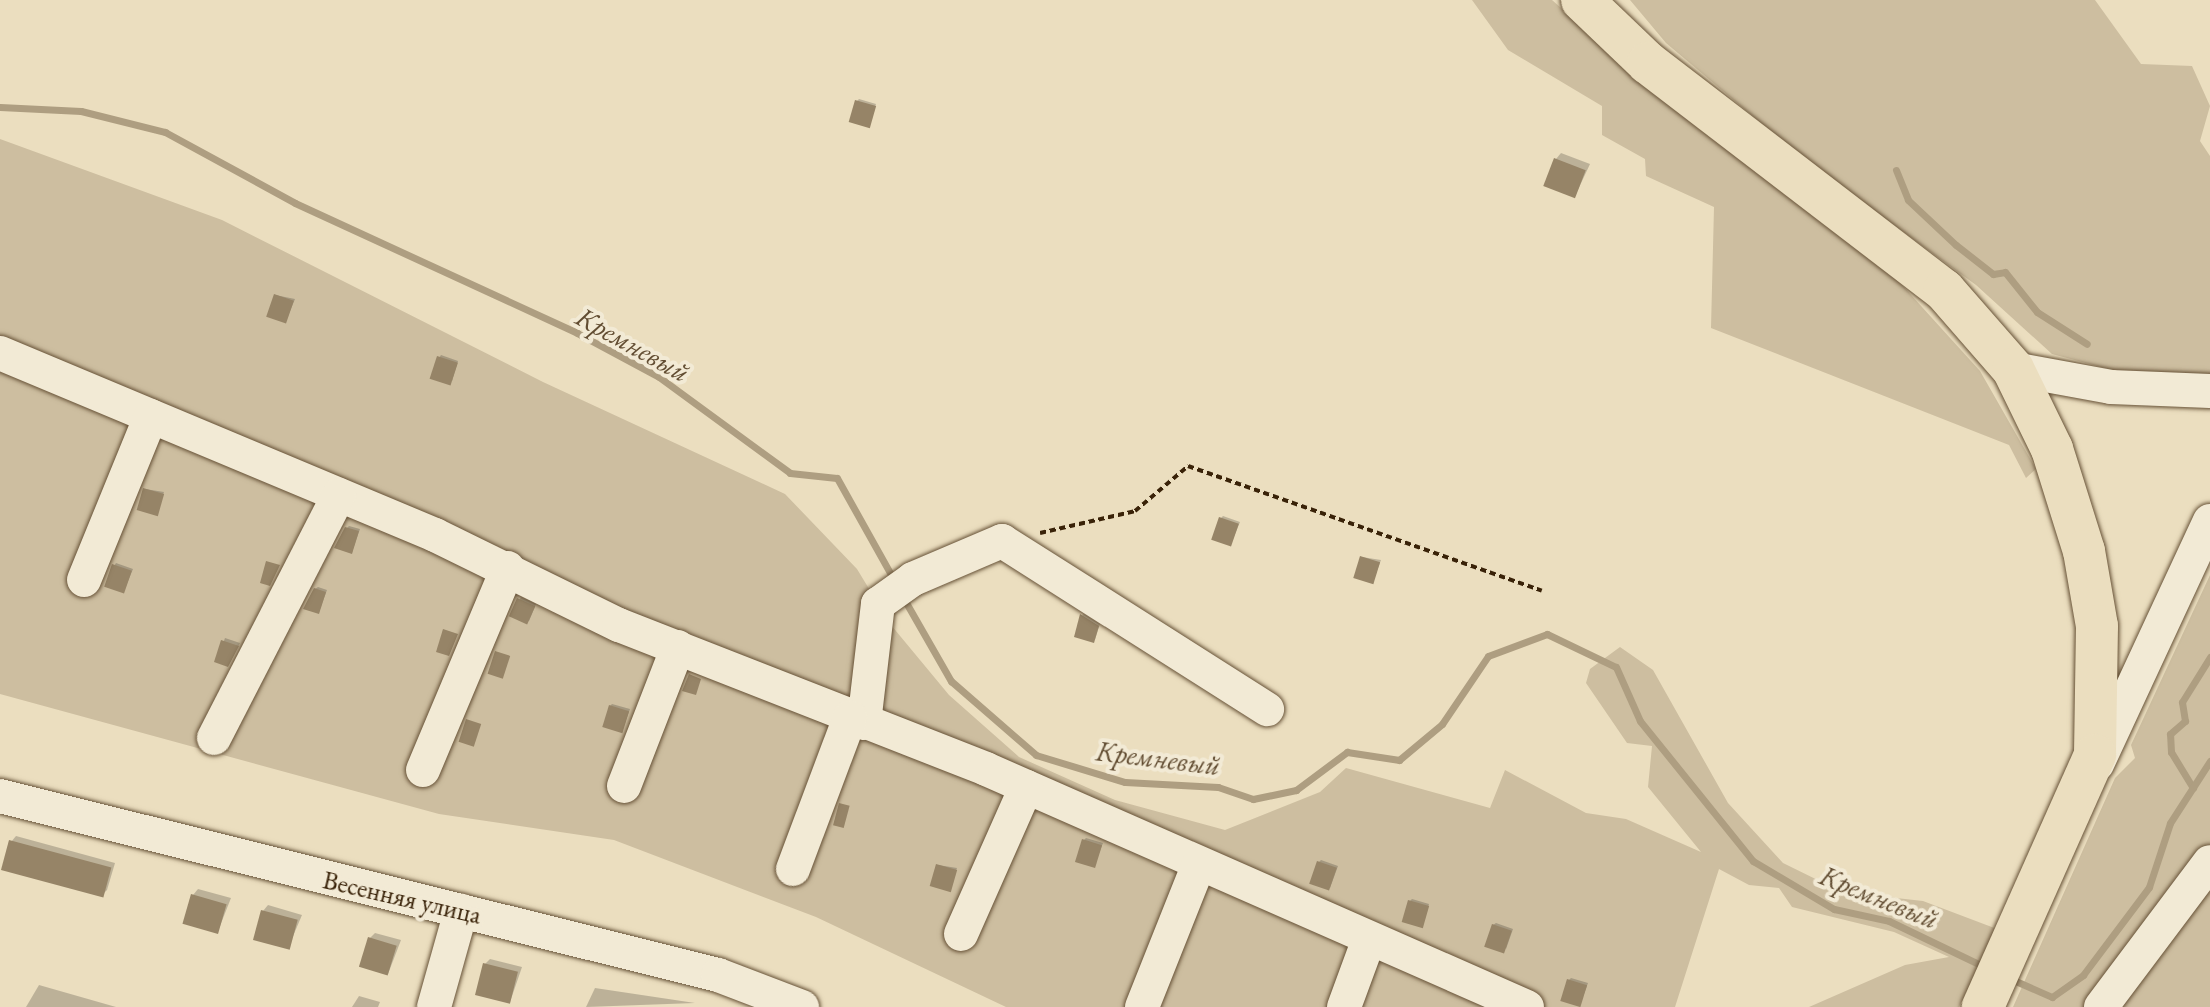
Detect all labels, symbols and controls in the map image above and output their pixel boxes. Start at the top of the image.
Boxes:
water label: Кремневый [570,299,696,389]
water label: Кремневый [1094,734,1222,782]
water label: Кремневый [1815,858,1943,936]
street label: Весенняя улица [320,865,484,931]

